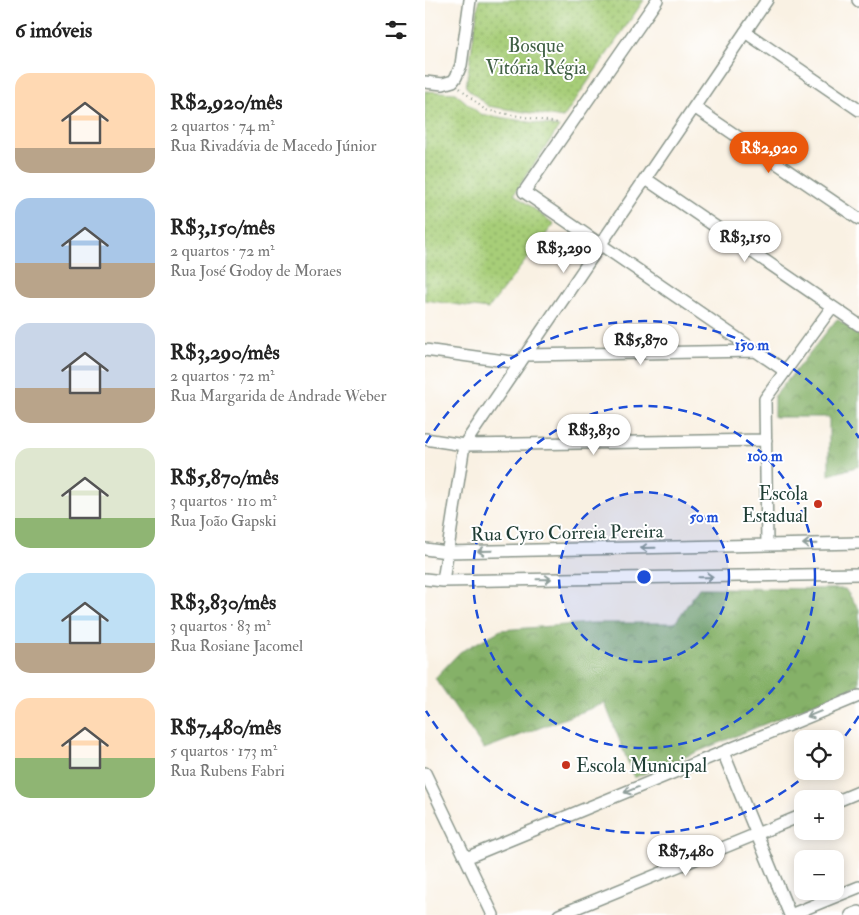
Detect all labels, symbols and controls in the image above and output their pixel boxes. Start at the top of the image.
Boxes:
icon: filters [382,16,410,44]
text: 6 imóveis [15,17,92,44]
park label: Bosque Vitória Régia [485,34,587,80]
text: R$2,920/mês [170,89,282,116]
icon: home [55,93,115,153]
text: 2 quartos · 74 m² [170,116,275,136]
pin: R$2,920 [723,132,815,174]
text: Rua Rivadávia de Macedo Júnior [170,136,376,156]
text: R$2,920 [741,138,797,158]
text: R$3,150/mês [170,214,275,241]
icon: home [55,218,115,278]
pin: R$3,150 [699,220,791,263]
text: R$3,150 [719,227,771,247]
pin: R$3,290 [518,232,610,274]
text: R$3,290 [537,238,591,258]
text: 2 quartos · 72 m² [170,241,275,261]
text: Rua José Godoy de Moraes [170,261,342,281]
pin: R$5,870 [595,324,687,366]
text: R$5,870 [614,330,668,350]
text: 150 m [735,336,769,355]
text: R$3,290/mês [170,339,280,366]
icon: home [55,343,115,403]
text: 2 quartos · 72 m² [170,366,275,386]
text: Rua Margarida de Andrade Weber [170,386,386,406]
pin: R$3,830 [548,414,640,456]
text: R$3,830 [568,420,620,440]
text: 100 m [747,447,783,466]
text: R$5,870/mês [170,464,279,491]
icon: home [55,468,115,528]
place label: Escola Estadual [742,482,808,528]
text: 3 quartos · 110 m² [170,491,277,511]
marker: Escola Estadual [812,498,824,510]
text: 50 m [690,508,719,527]
text: Rua João Gapski [170,511,277,531]
street label: Rua Cyro Correia Pereira [470,519,664,547]
one-way arrow [803,540,819,549]
one-way arrow [640,543,656,553]
one-way arrow [478,547,494,556]
centre of rings [635,568,653,586]
one-way arrow [698,572,714,581]
one-way arrow [535,575,551,584]
text: R$3,830/mês [170,589,276,616]
icon: home [55,593,115,653]
text: 3 quartos · 83 m² [170,616,271,636]
text: Rua Rosiane Jacomel [170,636,303,656]
one-way arrow [807,710,822,720]
text: R$7,480/mês [170,714,281,741]
icon: home [55,718,115,778]
map controls [794,730,844,900]
button: locate [794,730,844,780]
text: 5 quartos · 173 m² [170,741,277,761]
place label: Escola Municipal [576,754,707,779]
marker: Escola Municipal [560,759,572,771]
text: Rua Rubens Fabri [170,761,285,781]
one-way arrow [624,785,639,795]
button: + [794,790,844,840]
pin: R$7,480 [640,834,732,877]
text: R$7,480 [658,841,714,861]
button: − [794,850,844,900]

